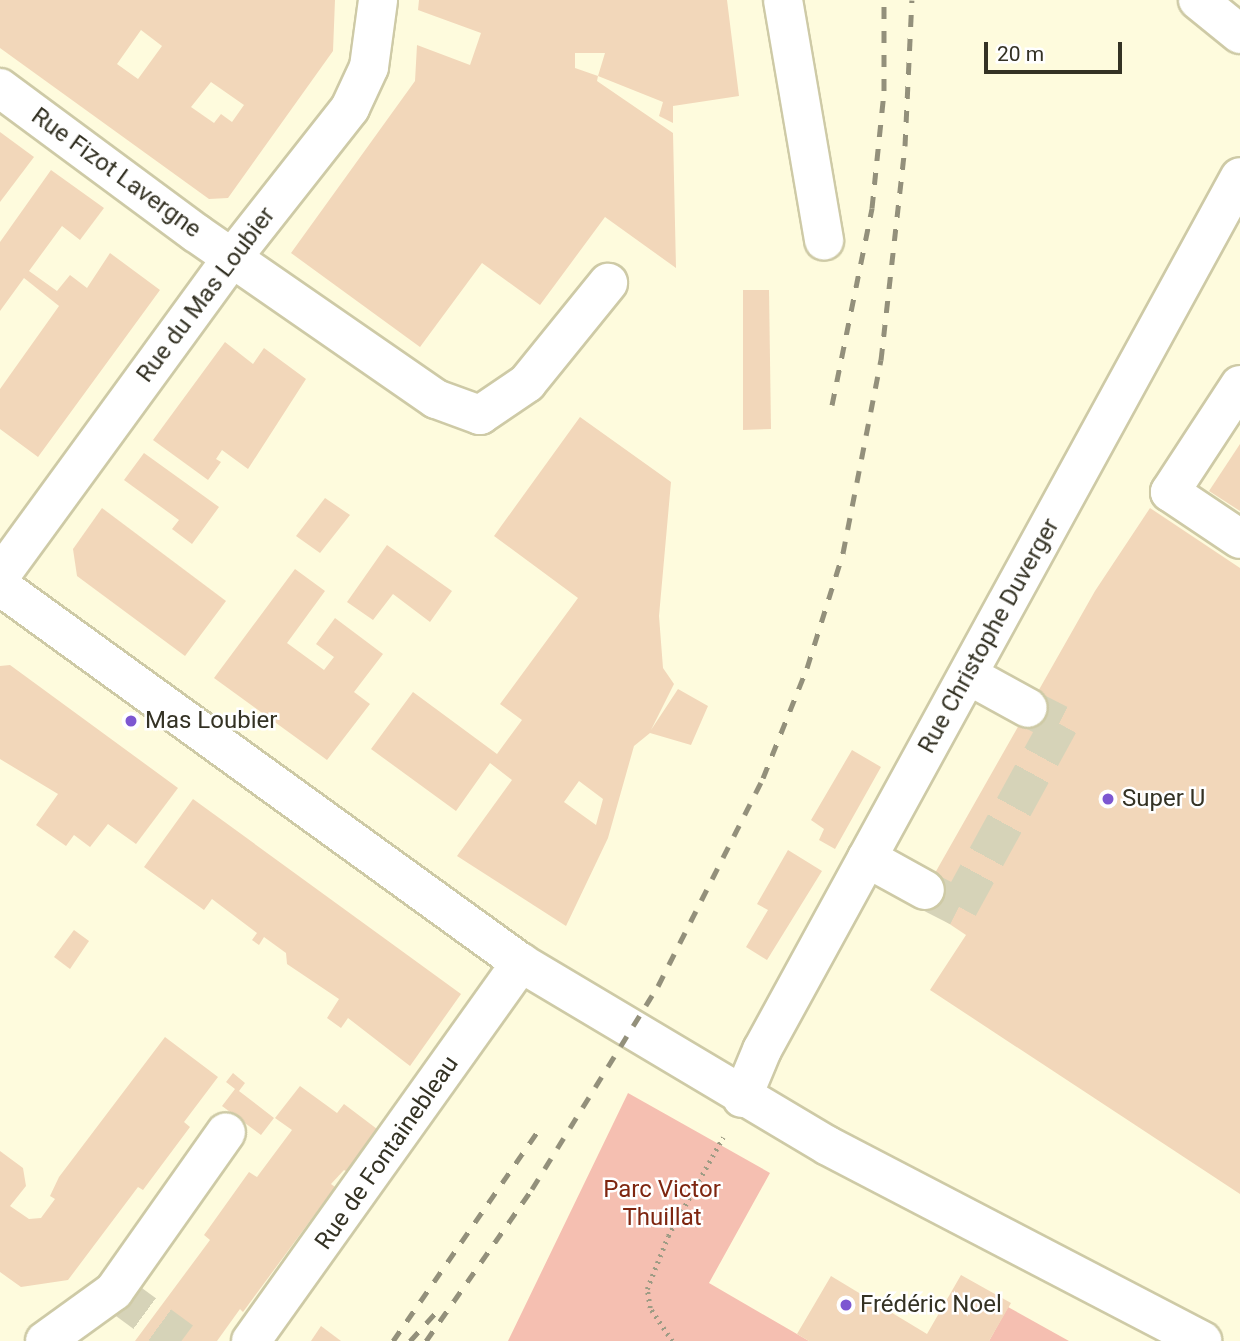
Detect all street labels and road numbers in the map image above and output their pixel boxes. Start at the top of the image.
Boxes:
street label: Rue Fizot Lavergne [26,102,206,244]
street label: Rue du Mas Loubier [131,202,281,388]
street label: Rue Christophe Duverger [912,514,1066,758]
street label: Rue de Fontainebleau [309,1051,465,1255]

